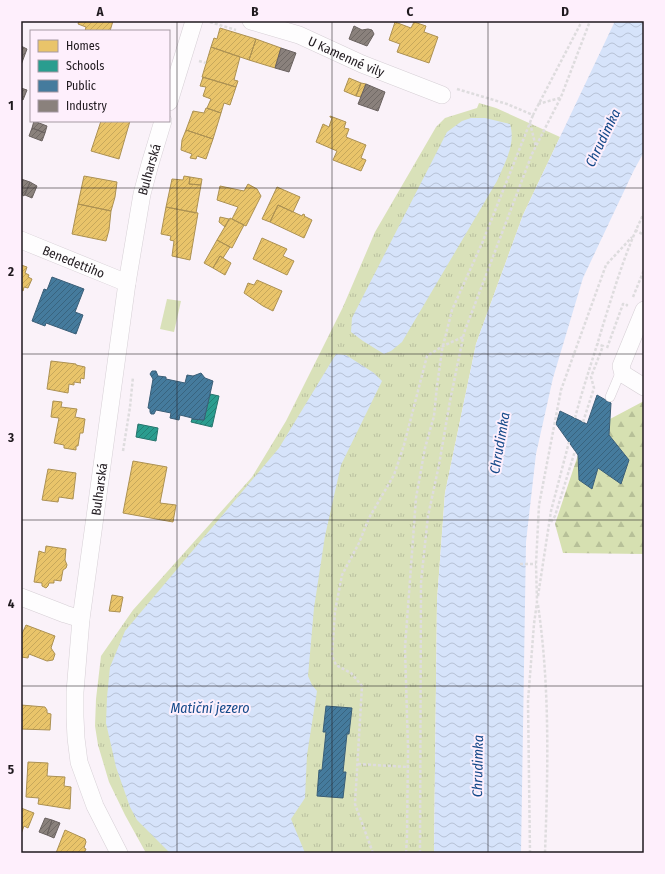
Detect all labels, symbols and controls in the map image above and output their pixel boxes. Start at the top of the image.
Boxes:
text: A [95,4,104,19]
text: B [251,4,259,19]
text: C [407,4,414,19]
text: D [561,4,569,19]
legend [30,30,170,122]
street label: U Kamenné vily [306,33,387,80]
text: Homes [66,39,100,53]
text: Schools [66,59,104,73]
text: Public [66,79,96,93]
text: 1 [8,98,14,113]
text: Industry [66,99,107,113]
water label: Chrudimka [582,106,624,170]
street label: Bulharská [135,142,163,197]
street label: Benedettiho [41,242,107,281]
text: 2 [7,264,14,279]
water label: Chrudimka [486,411,514,475]
text: 3 [7,430,14,445]
street label: Bulharská [88,462,110,516]
text: 4 [8,596,15,611]
water label: Matiční jezero [170,700,250,717]
water label: Chrudimka [469,735,487,797]
text: 5 [8,762,14,777]

